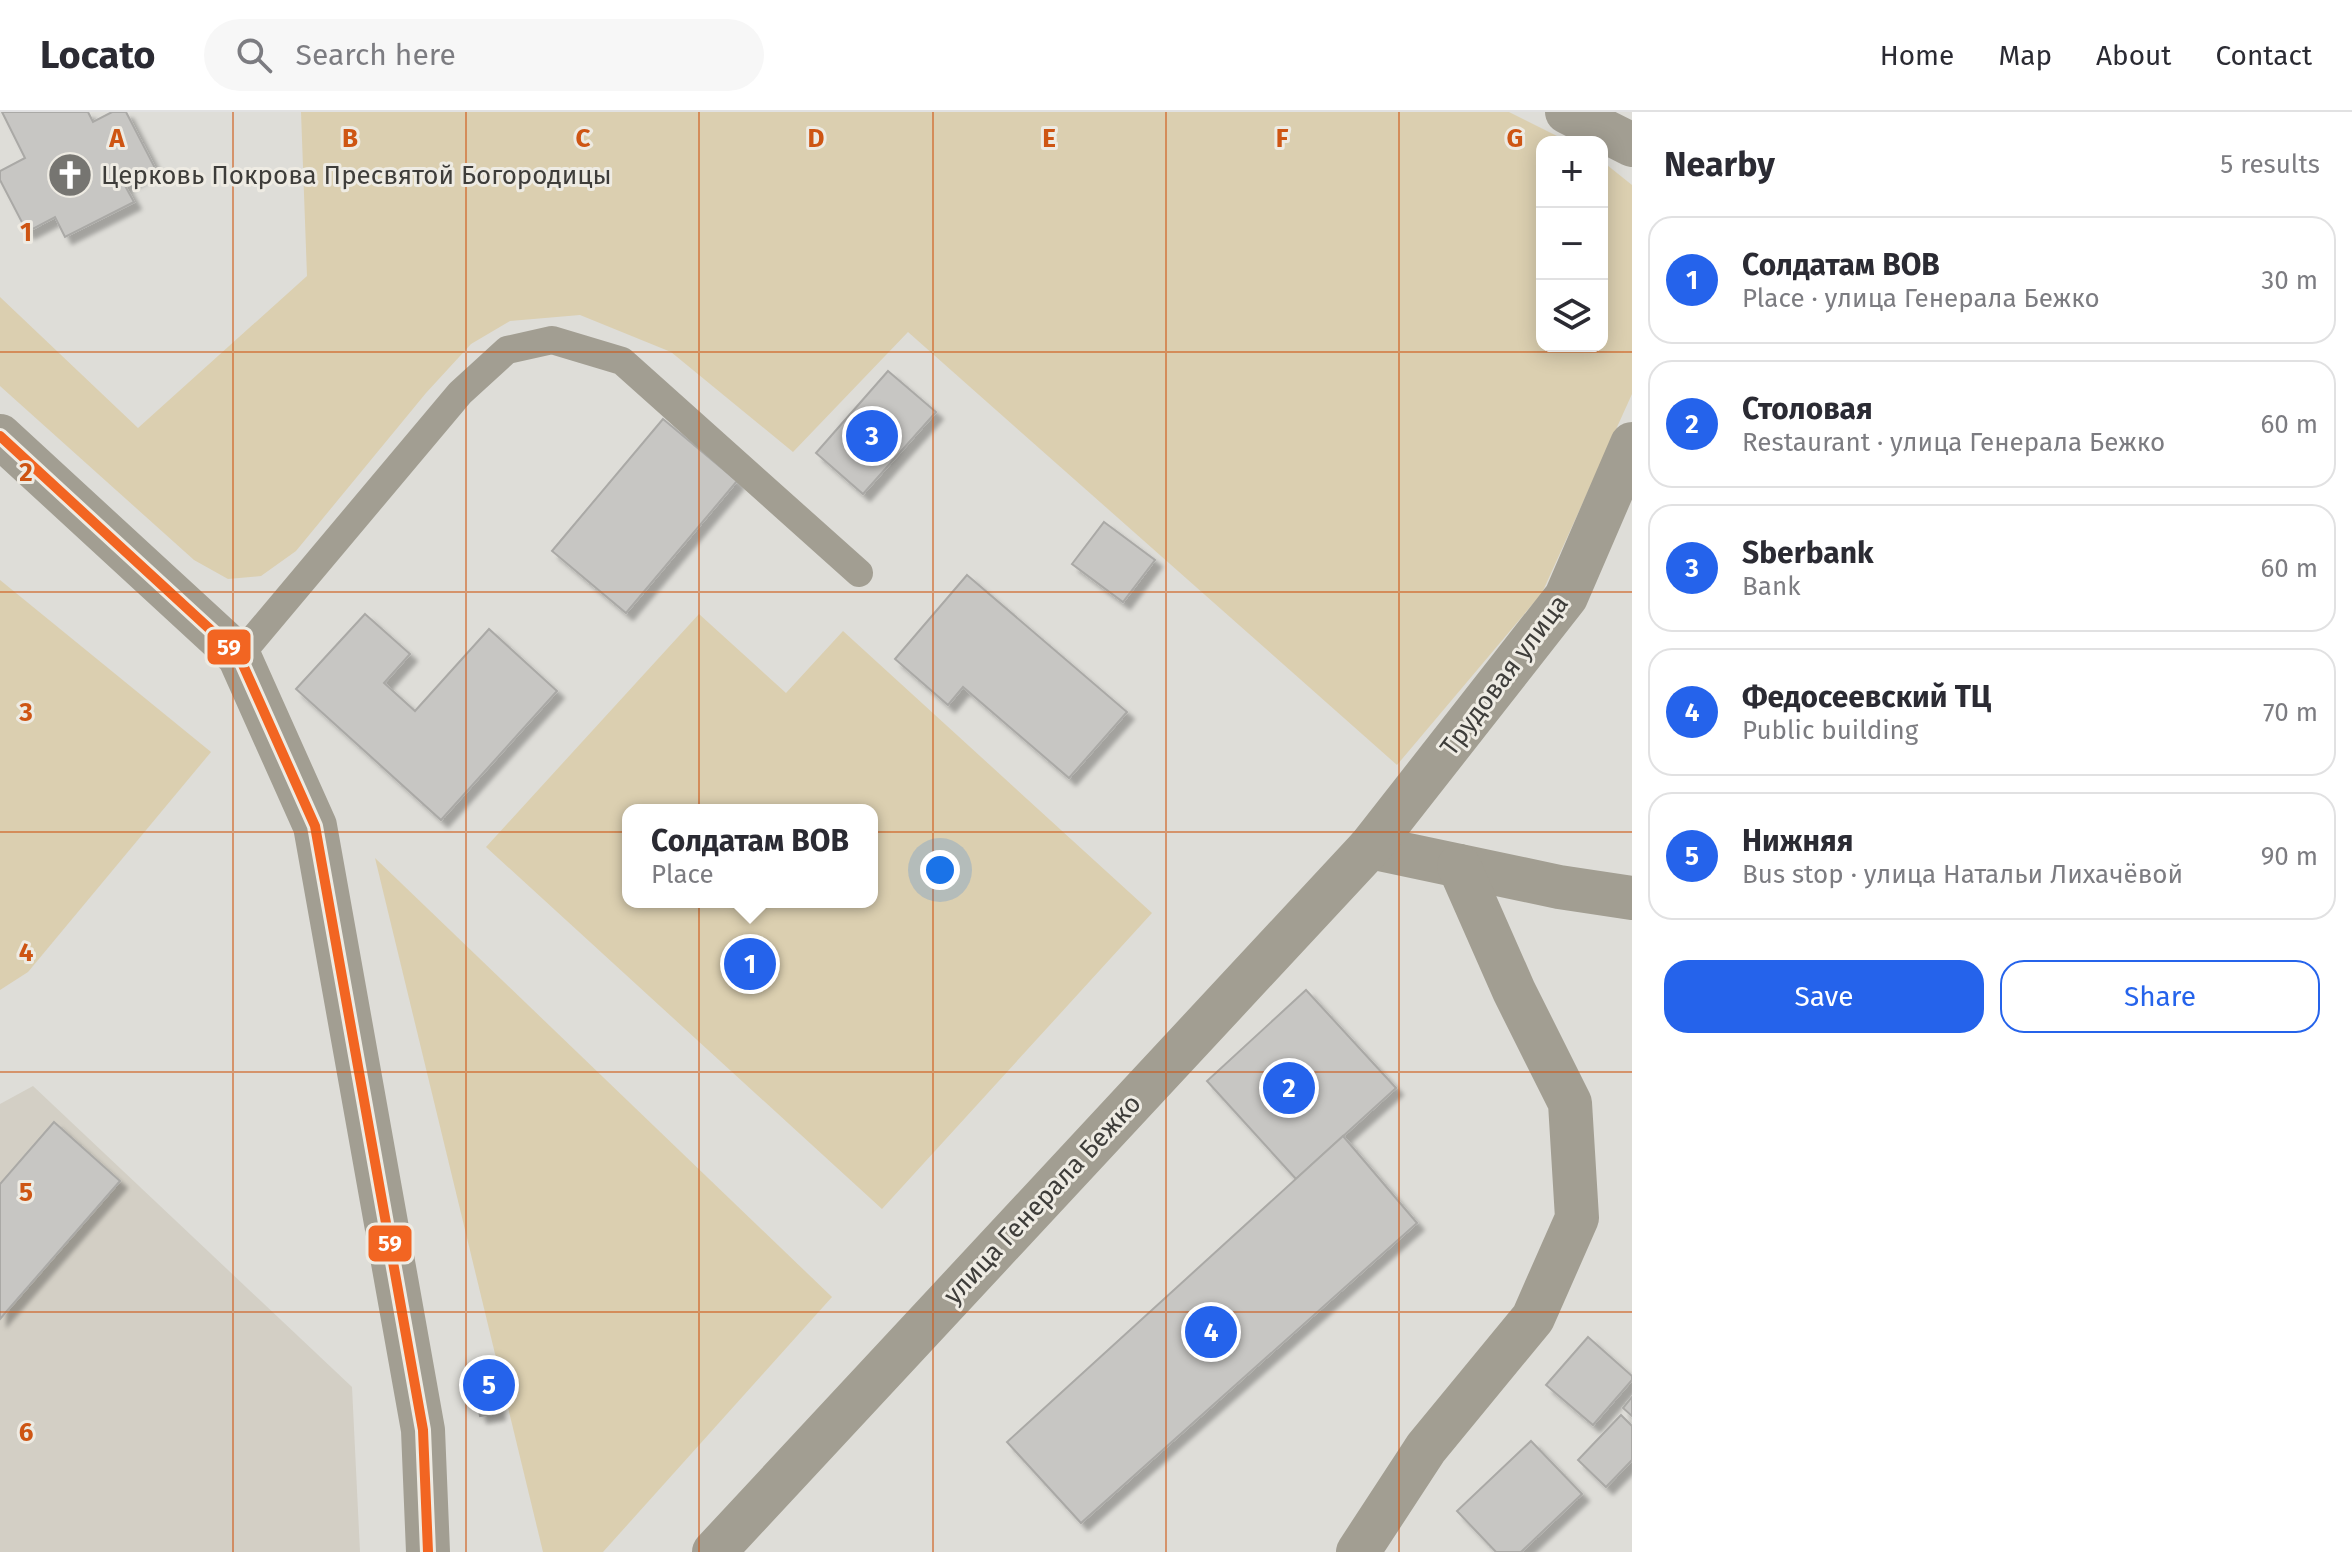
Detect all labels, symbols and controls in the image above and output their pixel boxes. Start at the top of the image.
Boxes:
search box [204,19,764,91]
text: Locato [40,32,156,78]
icon: search [232,33,276,77]
text: Search here [296,37,456,73]
text: Home [1880,39,1954,72]
text: Map [1998,39,2052,72]
text: About [2096,39,2171,72]
text: Contact [2215,39,2312,72]
text: A [108,123,125,154]
text: B [342,123,358,154]
text: C [576,123,591,154]
text: D [808,123,825,154]
text: E [1042,123,1056,154]
text: F [1276,123,1289,154]
text: G [1507,123,1523,154]
map controls [1536,136,1608,352]
button: + [1536,136,1608,208]
text: Nearby [1664,144,1775,185]
text: 5 results [2220,149,2320,180]
church icon: Церковь Покрова Пресвятой Богородицы [46,151,94,199]
place label: Церковь Покрова Пресвятой Богородицы [101,160,612,191]
button: − [1536,208,1608,280]
text: 1 [20,217,32,248]
text: Солдатам ВОВ [1742,247,1940,283]
text: 1 [1686,265,1698,296]
text: 30 m [2261,265,2318,296]
button: layers [1536,280,1608,352]
text: Place · улица Генерала Бежко [1742,283,2100,314]
text: Столовая [1742,391,1873,427]
pin: 3 [846,406,898,466]
text: 2 [1685,409,1699,440]
text: 60 m [2260,409,2318,440]
text: Restaurant · улица Генерала Бежко [1742,427,2165,458]
text: 2 [19,457,33,488]
text: Sberbank [1742,535,1874,571]
text: 3 [1685,553,1699,584]
text: 60 m [2260,553,2318,584]
text: Bank [1742,571,1801,602]
street label: Трудовая улица [1434,589,1575,762]
line badge: 59 [206,628,252,666]
text: 59 [217,634,241,661]
text: Федосеевский ТЦ [1742,679,1991,715]
text: 3 [18,697,33,728]
text: 4 [1685,697,1699,728]
text: 70 m [2263,697,2318,728]
text: Public building [1742,715,1918,746]
popup [622,804,878,908]
text: Солдатам ВОВ [651,823,849,859]
text: Нижняя [1742,823,1853,859]
text: 5 [1685,841,1699,872]
text: 90 m [2261,841,2318,872]
your location [920,850,960,890]
text: Place [651,859,714,890]
text: Bus stop · улица Натальи Лихачёвой [1742,859,2183,890]
pin: 1 [724,934,776,994]
text: 4 [19,937,34,968]
button: Save [1664,960,1984,1033]
button: Share [2000,960,2320,1033]
pin: 2 [1263,1058,1315,1118]
street label: улица Генерала Бежко [937,1088,1148,1311]
text: 5 [19,1177,33,1208]
line badge: 59 [367,1224,413,1263]
text: 59 [378,1230,402,1257]
pin: 4 [1185,1302,1237,1362]
pin: 5 [463,1355,515,1415]
text: 6 [19,1417,34,1448]

